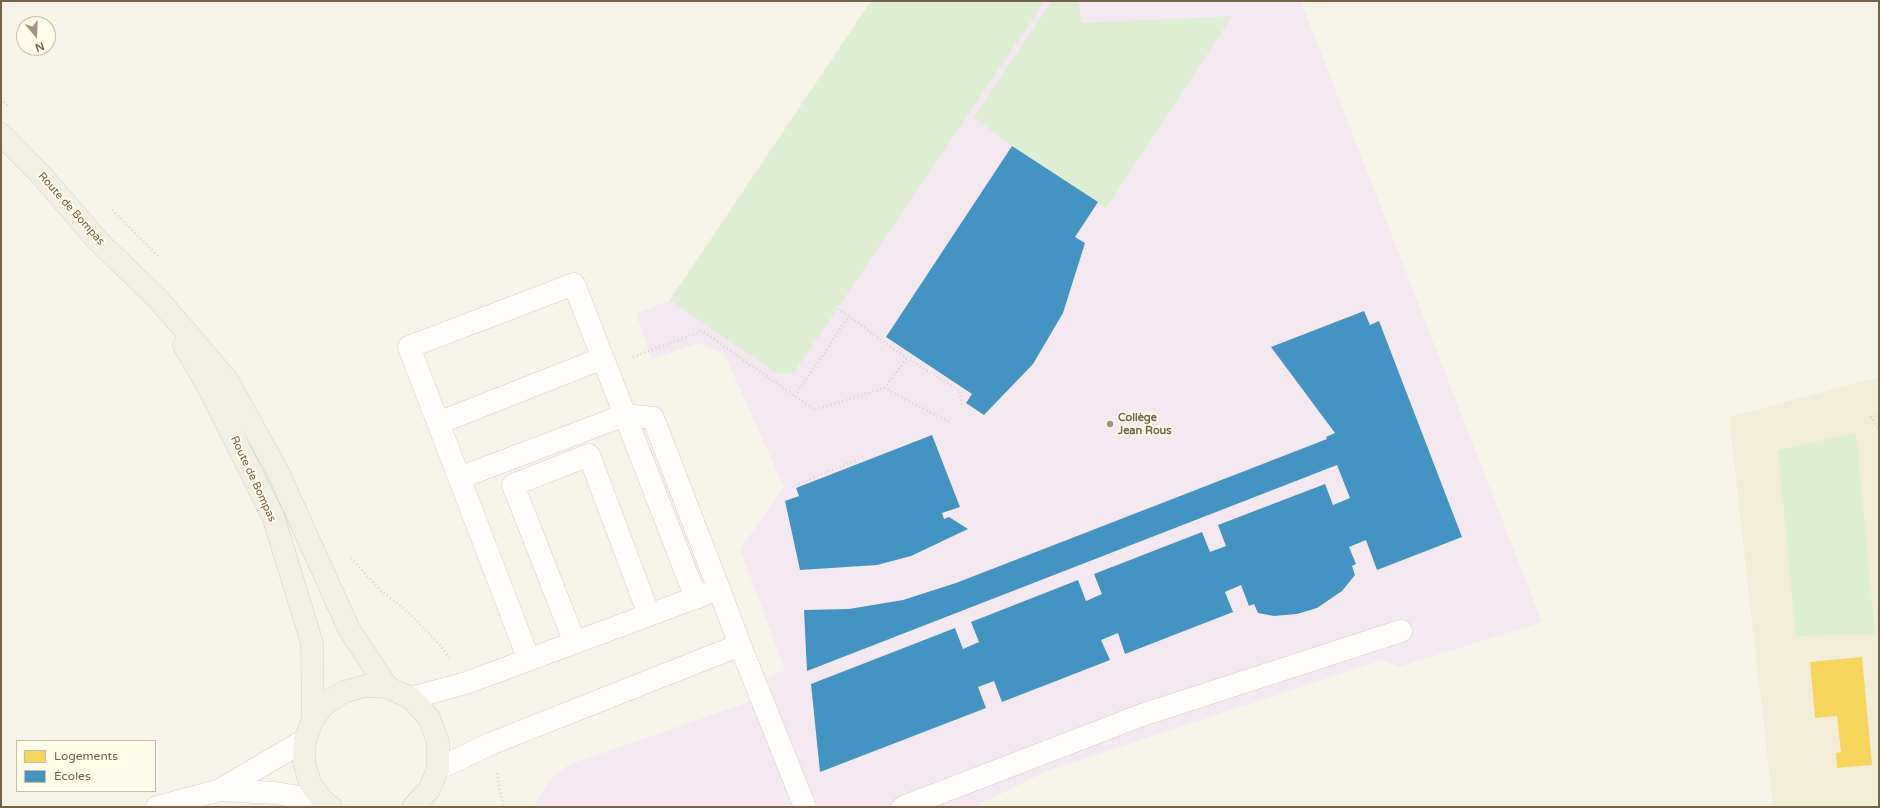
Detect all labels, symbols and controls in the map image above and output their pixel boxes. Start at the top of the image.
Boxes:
north arrow [16,16,56,56]
text: N [33,39,46,54]
street label: Route de Bompas [35,170,107,248]
place label: Collège Jean Rous [1118,411,1172,437]
marker: Collège Jean Rous [1105,419,1115,429]
street label: Route de Bompas [227,434,279,524]
legend [16,740,156,792]
text: Logements [54,749,118,763]
text: Écoles [54,769,91,783]

